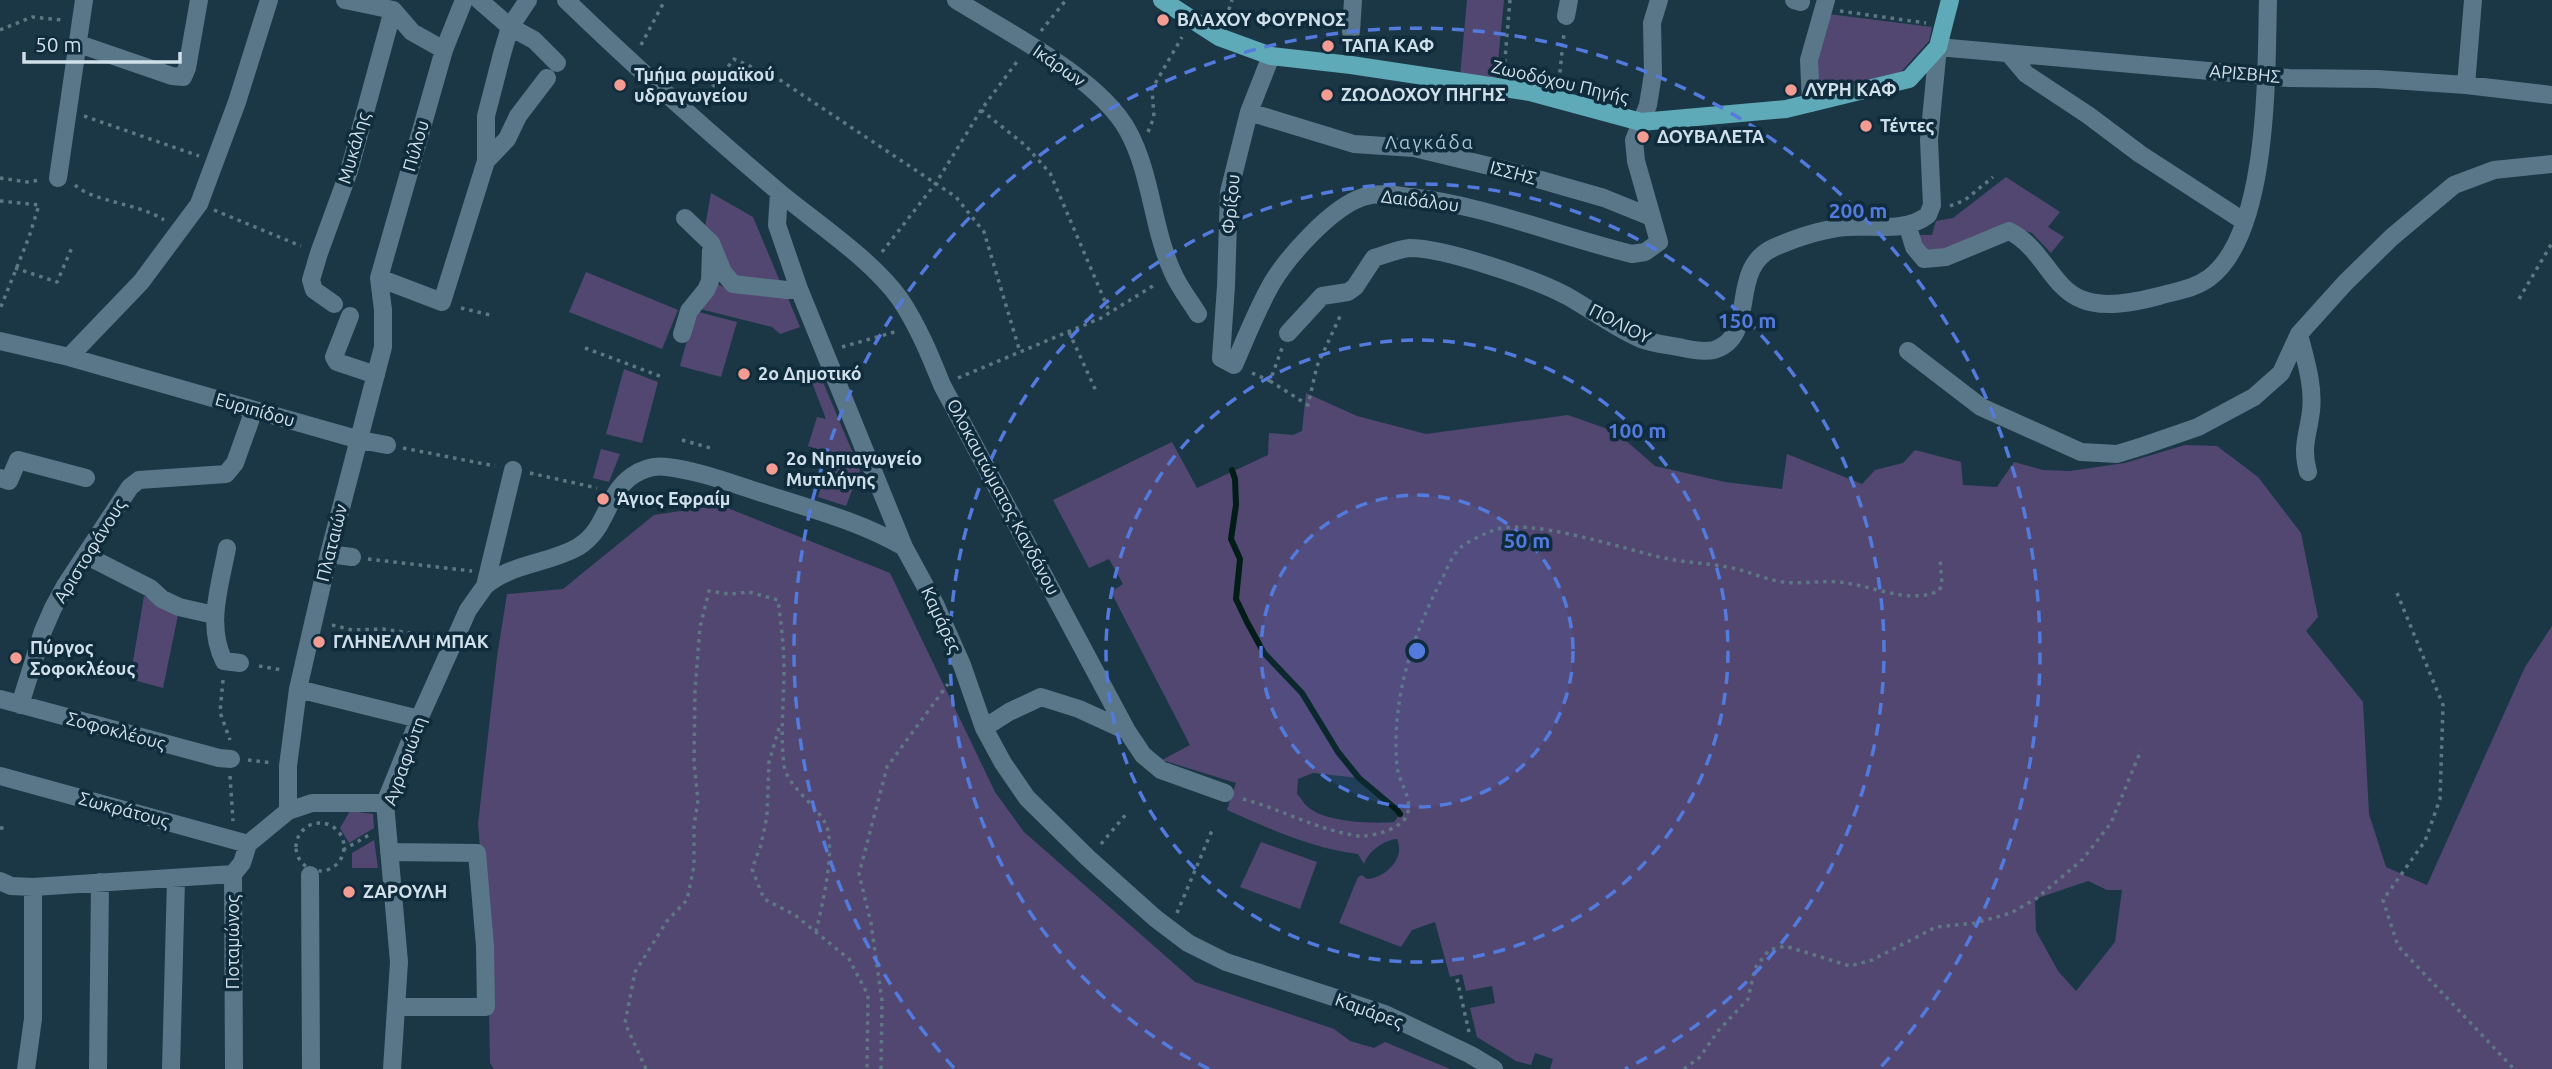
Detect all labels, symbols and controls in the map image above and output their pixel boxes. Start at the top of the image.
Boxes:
place label: ΒΛΑΧΟΥ ΦΟΥΡΝΟΣ [1177,9,1346,29]
marker: ΒΛΑΧΟΥ ΦΟΥΡΝΟΣ [1155,12,1171,28]
scale bar [24,21,180,65]
text: 50 m [35,32,82,56]
place label: ΤΑΠΑ ΚΑΦ [1342,35,1434,55]
marker: ΤΑΠΑ ΚΑΦ [1320,38,1336,54]
street label: Ικάρων [1030,40,1090,90]
street label: Ζωοδόχου Πηγής [1490,56,1631,107]
street label: ΑΡΙΣΒΗΣ [2209,60,2281,86]
place label: Τμήμα ρωμαϊκού υδραγωγείου [634,64,775,105]
marker: Τμήμα ρωμαϊκού υδραγωγείου [612,77,628,93]
place label: ΛΥΡΗ ΚΑΦ [1805,79,1897,99]
marker: ΛΥΡΗ ΚΑΦ [1783,82,1799,98]
place label: ΖΩΟΔΟΧΟΥ ΠΗΓΗΣ [1341,84,1505,104]
marker: ΖΩΟΔΟΧΟΥ ΠΗΓΗΣ [1319,87,1335,103]
street label: Μυκάλης [333,110,374,186]
place label: Τέντες [1880,115,1935,136]
street label: Πύλου [398,118,432,174]
marker: Τέντες [1858,118,1874,134]
place label: ΔΟΥΒΑΛΕΤΑ [1657,126,1765,146]
marker: ΔΟΥΒΑΛΕΤΑ [1635,129,1651,145]
district label: Λαγκάδα [1385,131,1475,153]
street label: ΙΣΣΗΣ [1488,156,1539,188]
street label: Φρίξου [1217,173,1243,235]
street label: Δαιδάλου [1380,185,1460,215]
text: 200 m [1829,198,1887,222]
street label: ΠΟΛΙΟΥ [1586,299,1655,347]
text: 150 m [1718,308,1776,332]
place label: 2ο Δημοτικό [758,363,862,383]
marker: 2ο Δημοτικό [736,366,752,382]
street label: Ευριπίδου [213,388,297,430]
street label: Ολοκαυτώματος Κανδάνου [943,395,1064,598]
text: 100 m [1608,418,1666,442]
place label: 2ο Νηπιαγωγείο Μυτιλήνης [786,448,922,490]
marker: 2ο Νηπιαγωγείο Μυτιλήνης [764,461,780,477]
place label: Άγιος Εφραίμ [617,488,731,509]
marker: Άγιος Εφραίμ [595,491,611,507]
street label: Αριστοφάνους [49,495,130,607]
street label: Πλαταιών [312,502,350,584]
text: 50 m [1504,528,1550,552]
street label: Καμάρες [917,583,966,656]
place label: ΓΛΗΝΕΛΛΗ ΜΠΑΚ [333,631,489,651]
marker: ΓΛΗΝΕΛΛΗ ΜΠΑΚ [311,634,327,650]
place label: Πύργος Σοφοκλέους [30,637,135,679]
centre of rings [1405,639,1429,663]
marker: Πύργος Σοφοκλέους [8,650,24,666]
street label: Σοφοκλέους [65,707,168,754]
street label: Αγραφιώτη [379,714,429,808]
street label: Σωκράτους [77,787,172,832]
place label: ΖΑΡΟΥΛΗ [363,881,447,901]
marker: ΖΑΡΟΥΛΗ [341,884,357,900]
street label: Ποταμώνος [222,895,243,989]
street label: Καμάρες [1332,989,1406,1032]

